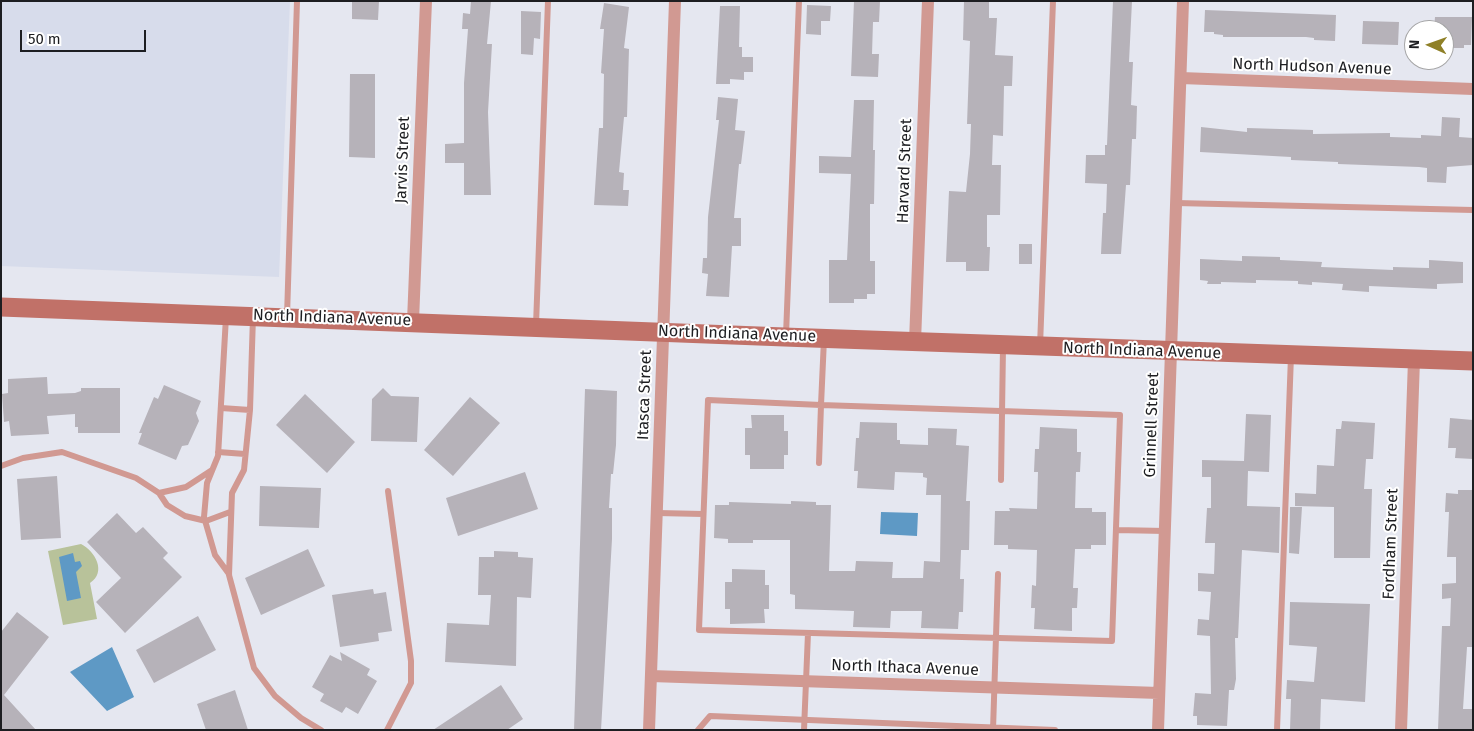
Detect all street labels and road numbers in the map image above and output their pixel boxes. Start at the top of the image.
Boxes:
street label: North Hudson Avenue [1232,55,1392,79]
street label: Jarvis Street [392,116,414,204]
street label: Harvard Street [894,118,916,224]
street label: North Indiana Avenue [253,306,411,330]
street label: North Indiana Avenue [658,322,816,346]
street label: North Indiana Avenue [1063,339,1221,363]
street label: Itasca Street [634,350,656,440]
street label: Grinnell Street [1141,372,1163,478]
street label: Fordham Street [1379,488,1403,600]
street label: North Ithaca Avenue [831,656,979,680]

